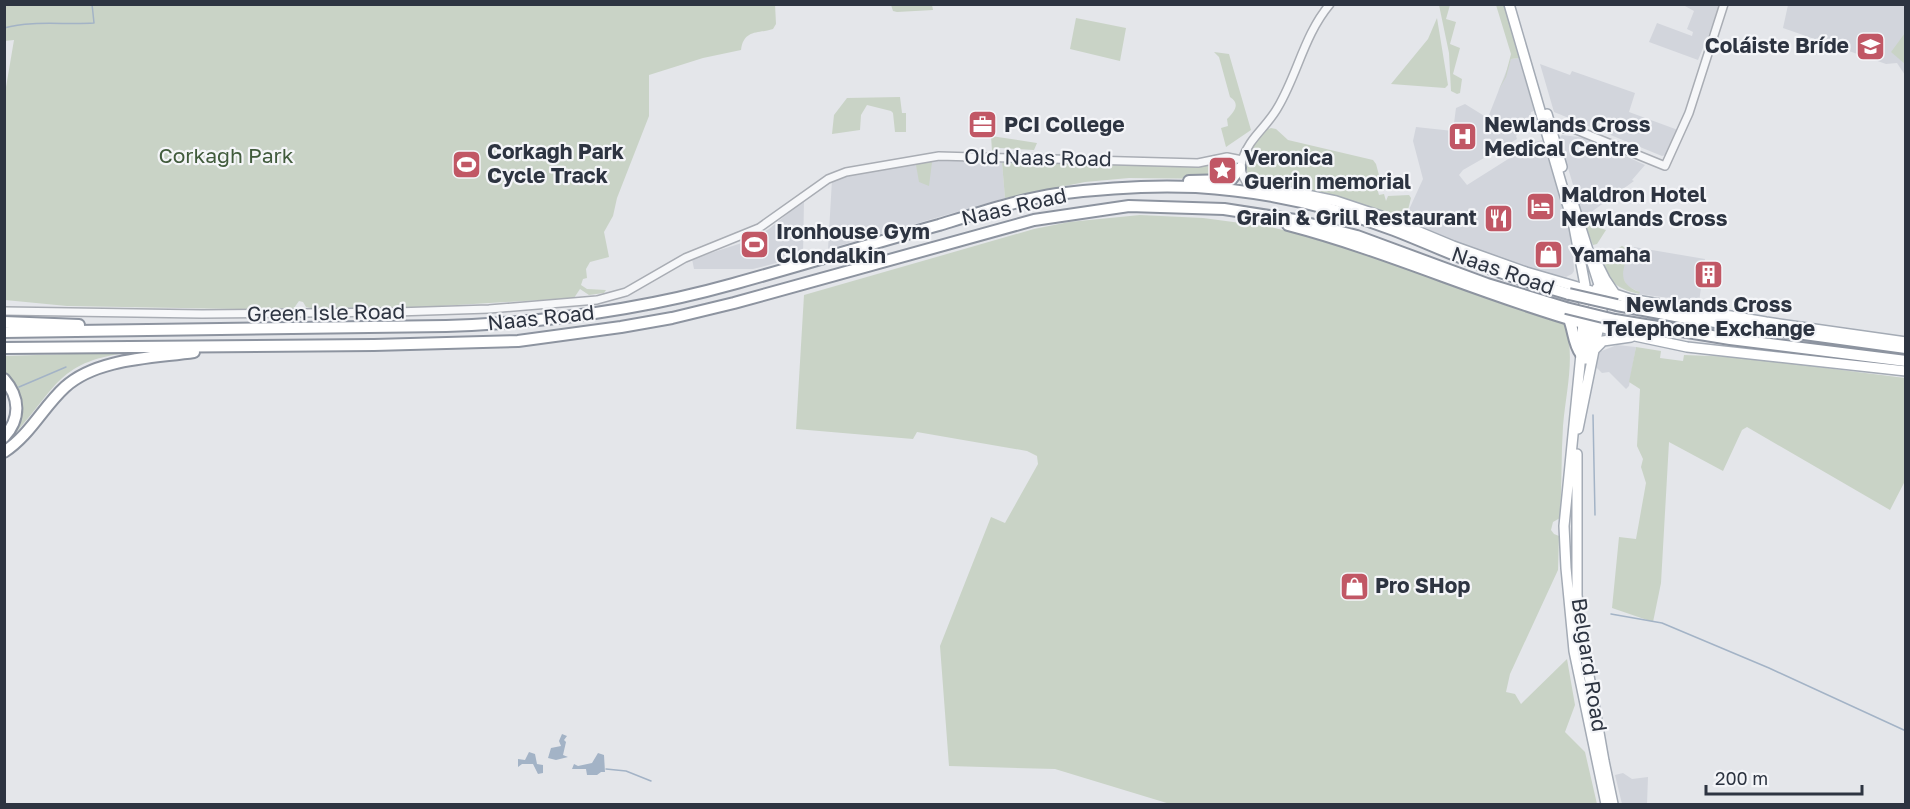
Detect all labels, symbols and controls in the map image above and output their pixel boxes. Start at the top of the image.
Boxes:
school or university icon: Coláiste Bríde [1854,30,1886,62]
place label: Coláiste Bríde [1705,32,1849,58]
office icon: PCI College [967,109,999,141]
place label: PCI College [1004,111,1125,137]
place label: Newlands Cross Medical Centre [1484,111,1651,161]
hospital icon: Newlands Cross Medical Centre [1447,121,1479,153]
place label: Corkagh Park Cycle Track [487,138,624,188]
park label: Corkagh Park [158,142,294,168]
street label: Old Naas Road [964,143,1112,171]
place label: Veronica Guerin memorial [1244,144,1411,194]
sports icon: Corkagh Park Cycle Track [450,148,482,180]
place icon: Veronica Guerin memorial [1207,154,1239,186]
street label: Naas Road [958,181,1069,231]
place label: Maldron Hotel Newlands Cross [1561,181,1728,231]
hotel icon: Maldron Hotel Newlands Cross [1524,191,1556,223]
restaurant icon: Grain & Grill Restaurant [1482,202,1514,234]
place label: Grain & Grill Restaurant [1236,204,1477,230]
place label: Ironhouse Gym Clondalkin [776,218,930,268]
sports icon: Ironhouse Gym Clondalkin [739,228,771,260]
shop icon: Yamaha [1533,239,1565,271]
street label: Naas Road [1448,240,1558,300]
place label: Yamaha [1570,241,1651,267]
building icon: Newlands Cross Telephone Exchange [1693,258,1725,290]
place label: Newlands Cross Telephone Exchange [1603,291,1815,341]
street label: Green Isle Road [247,298,405,326]
street label: Naas Road [486,298,596,336]
shop icon: Pro SHop [1338,570,1370,602]
place label: Pro SHop [1375,572,1470,598]
street label: Belgard Road [1567,596,1613,734]
scale bar [1706,758,1862,796]
text: 200 m [1715,767,1768,789]

